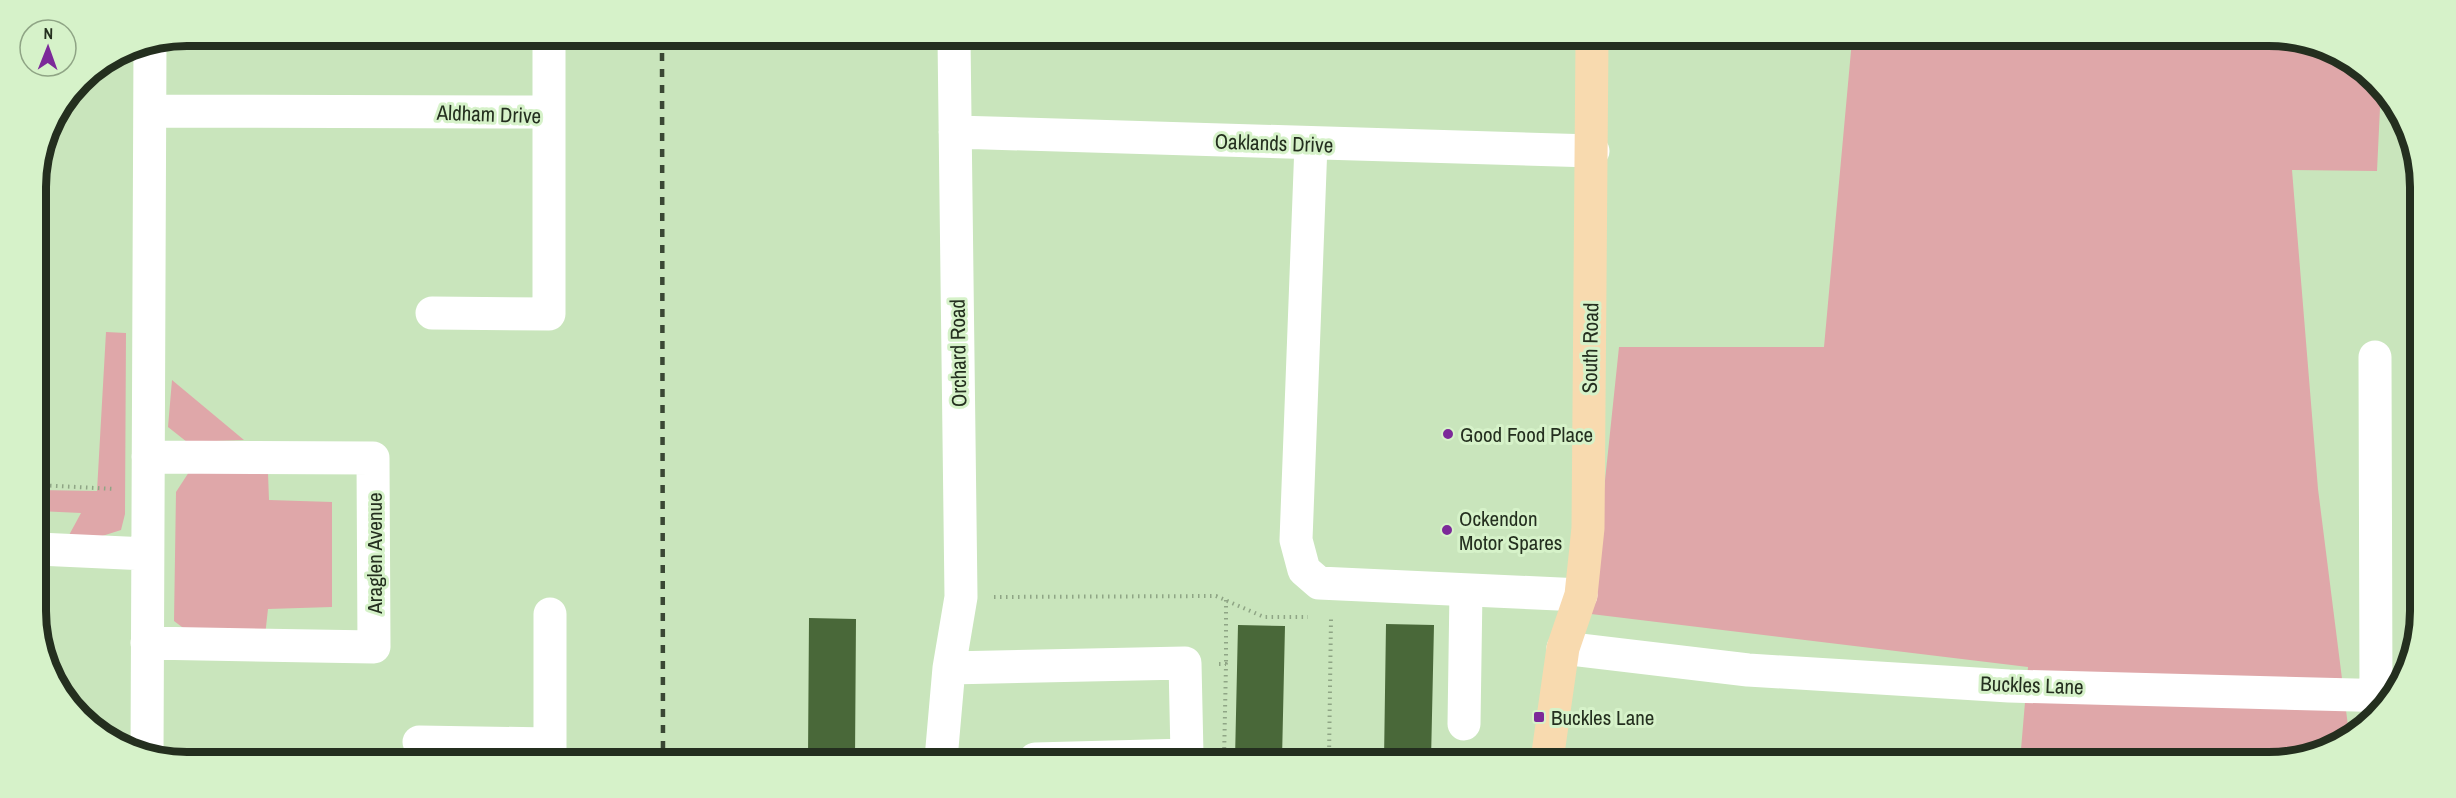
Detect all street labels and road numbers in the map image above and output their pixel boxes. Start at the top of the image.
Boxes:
street label: Aldham Drive [435,98,542,130]
street label: Oaklands Drive [1214,126,1334,160]
street label: Orchard Road [943,299,973,407]
street label: South Road [1575,302,1605,394]
street label: Araglen Avenue [360,492,389,615]
street label: Buckles Lane [1980,669,2084,701]

